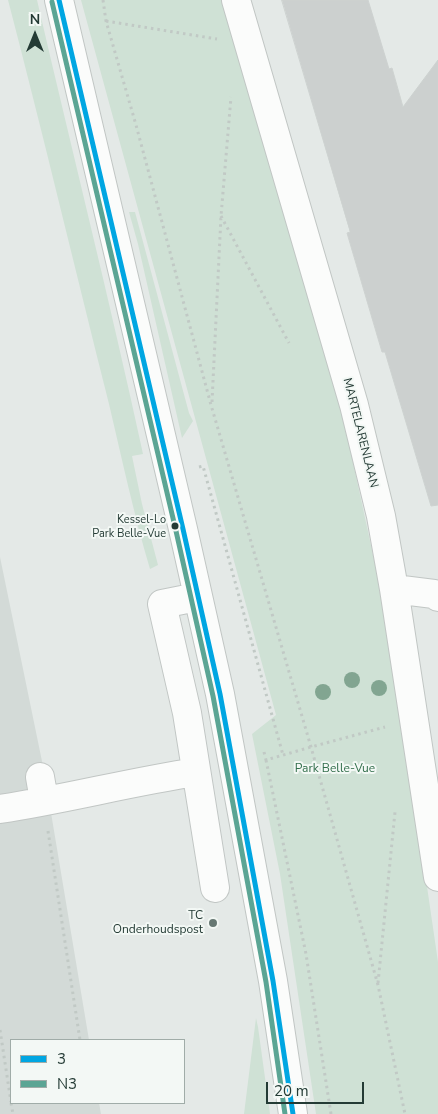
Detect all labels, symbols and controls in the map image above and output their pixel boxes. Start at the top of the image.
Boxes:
north arrow [10,10,60,60]
text: N [30,10,40,29]
street label: MARTELARENLAAN [339,377,381,489]
place label: Kessel-Lo Park Belle-Vue [92,513,166,539]
marker: Kessel-Lo Park Belle-Vue [170,521,180,531]
park label: Park Belle-Vue [295,762,375,776]
place label: TC Onderhoudspost [113,909,203,937]
marker: TC Onderhoudspost [207,917,219,929]
legend [10,1039,185,1104]
text: 3 [57,1049,66,1069]
scale bar [268,1072,366,1104]
text: N3 [57,1074,77,1094]
text: 20 m [274,1081,309,1101]

